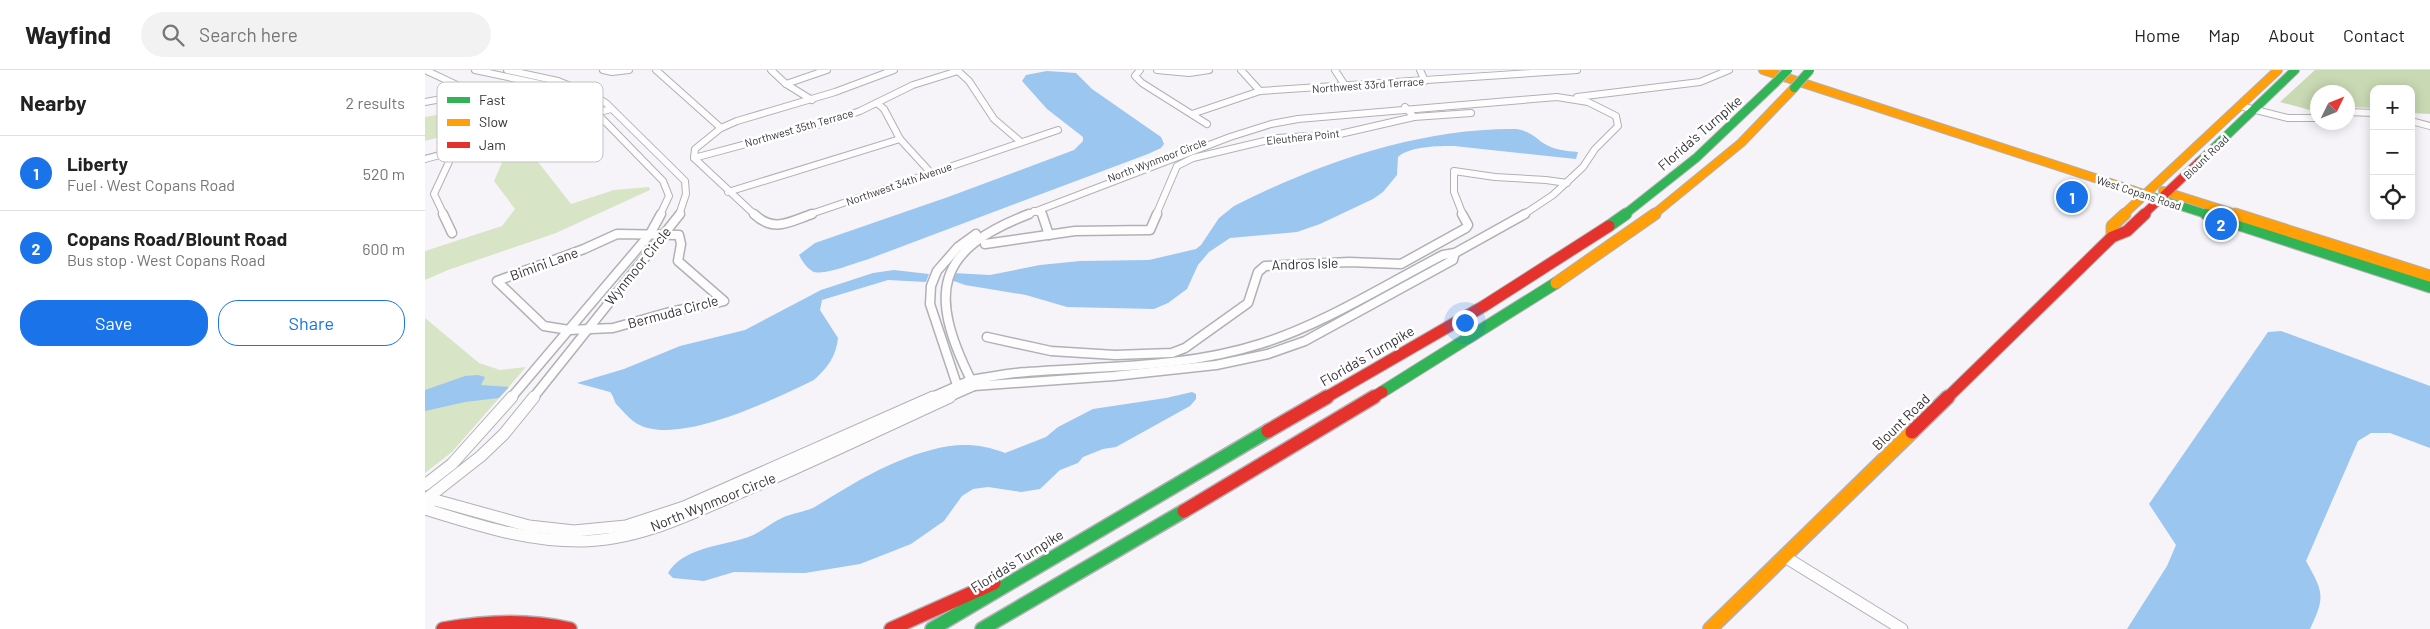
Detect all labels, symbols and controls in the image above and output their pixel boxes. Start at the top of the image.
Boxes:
search box [141,12,491,57]
text: Wayfind [25,20,111,49]
icon: search [159,21,187,49]
text: Search here [199,23,298,46]
text: Home [2134,24,2180,46]
text: Map [2208,24,2240,46]
text: About [2268,24,2315,46]
text: Contact [2343,24,2405,46]
street label: Northwest 33rd Terrace [1311,74,1425,95]
legend [437,82,603,162]
north arrow [2310,85,2355,130]
map controls [2370,85,2415,220]
button: + [2370,85,2415,130]
text: Nearby [20,90,86,115]
text: Fast [479,91,505,108]
street label: Florida's Turnpike [1654,91,1745,174]
text: 2 results [346,93,405,112]
street label: Northwest 35th Terrace [743,106,855,149]
text: Slow [479,113,508,130]
street label: Eleuthera Point [1266,126,1340,147]
button: − [2370,130,2415,175]
street label: Blount Road [2180,132,2231,181]
street label: North Wynmoor Circle [1105,135,1208,184]
text: Jam [479,136,506,153]
text: Liberty [67,152,128,175]
street label: Northwest 34th Avenue [844,159,954,208]
text: 1 [33,164,39,183]
text: 520 m [363,164,405,183]
street label: West Copans Road [2095,173,2183,212]
text: Fuel · West Copans Road [67,175,235,194]
button: locate [2370,175,2415,220]
pin: 1 [2056,178,2088,216]
pin: 2 [2205,205,2237,243]
street label: Wynmoor Circle [601,223,674,308]
text: Copans Road/Blount Road [67,227,287,250]
text: 2 [32,239,40,258]
text: 600 m [362,239,405,258]
street label: Bimini Lane [507,243,580,284]
text: Bus stop · West Copans Road [67,250,266,269]
street label: Andros Isle [1271,254,1339,273]
street label: Bermuda Circle [626,291,720,332]
button: Save [20,300,208,346]
button: Share [218,300,405,346]
your location [1452,310,1478,336]
street label: Florida's Turnpike [1317,322,1417,389]
street label: Blount Road [1868,390,1933,453]
street label: North Wynmoor Circle [648,469,778,534]
street label: Florida's Turnpike [967,525,1066,596]

